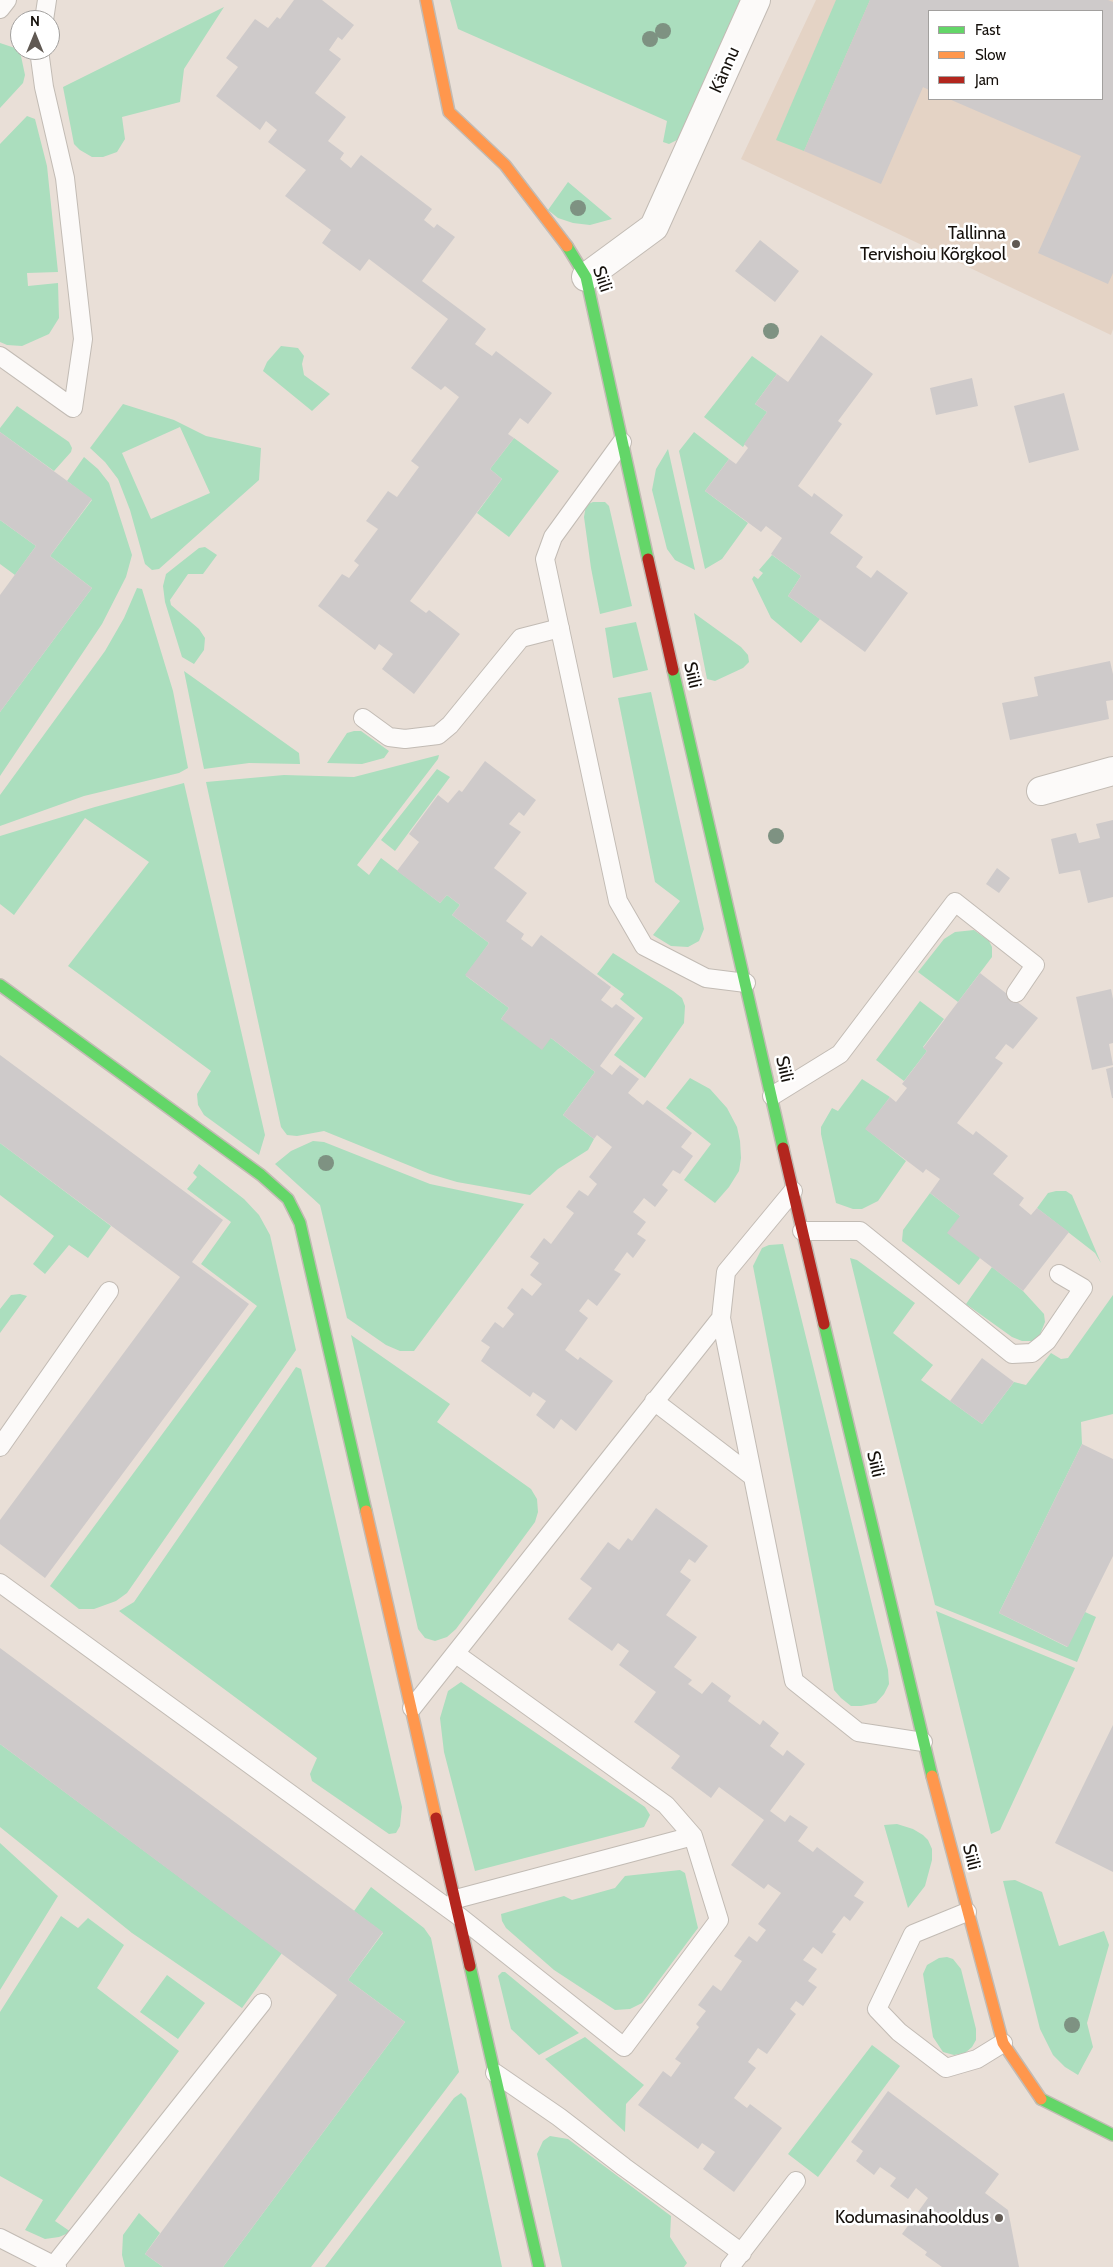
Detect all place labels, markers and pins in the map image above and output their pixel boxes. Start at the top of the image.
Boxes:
place label: Tallinna Tervishoiu Kõrgkool [860,223,1006,266]
marker: Tallinna Tervishoiu Kõrgkool [1010,238,1022,250]
place label: Kodumasinahooldus [835,2207,989,2229]
marker: Kodumasinahooldus [993,2212,1005,2224]

